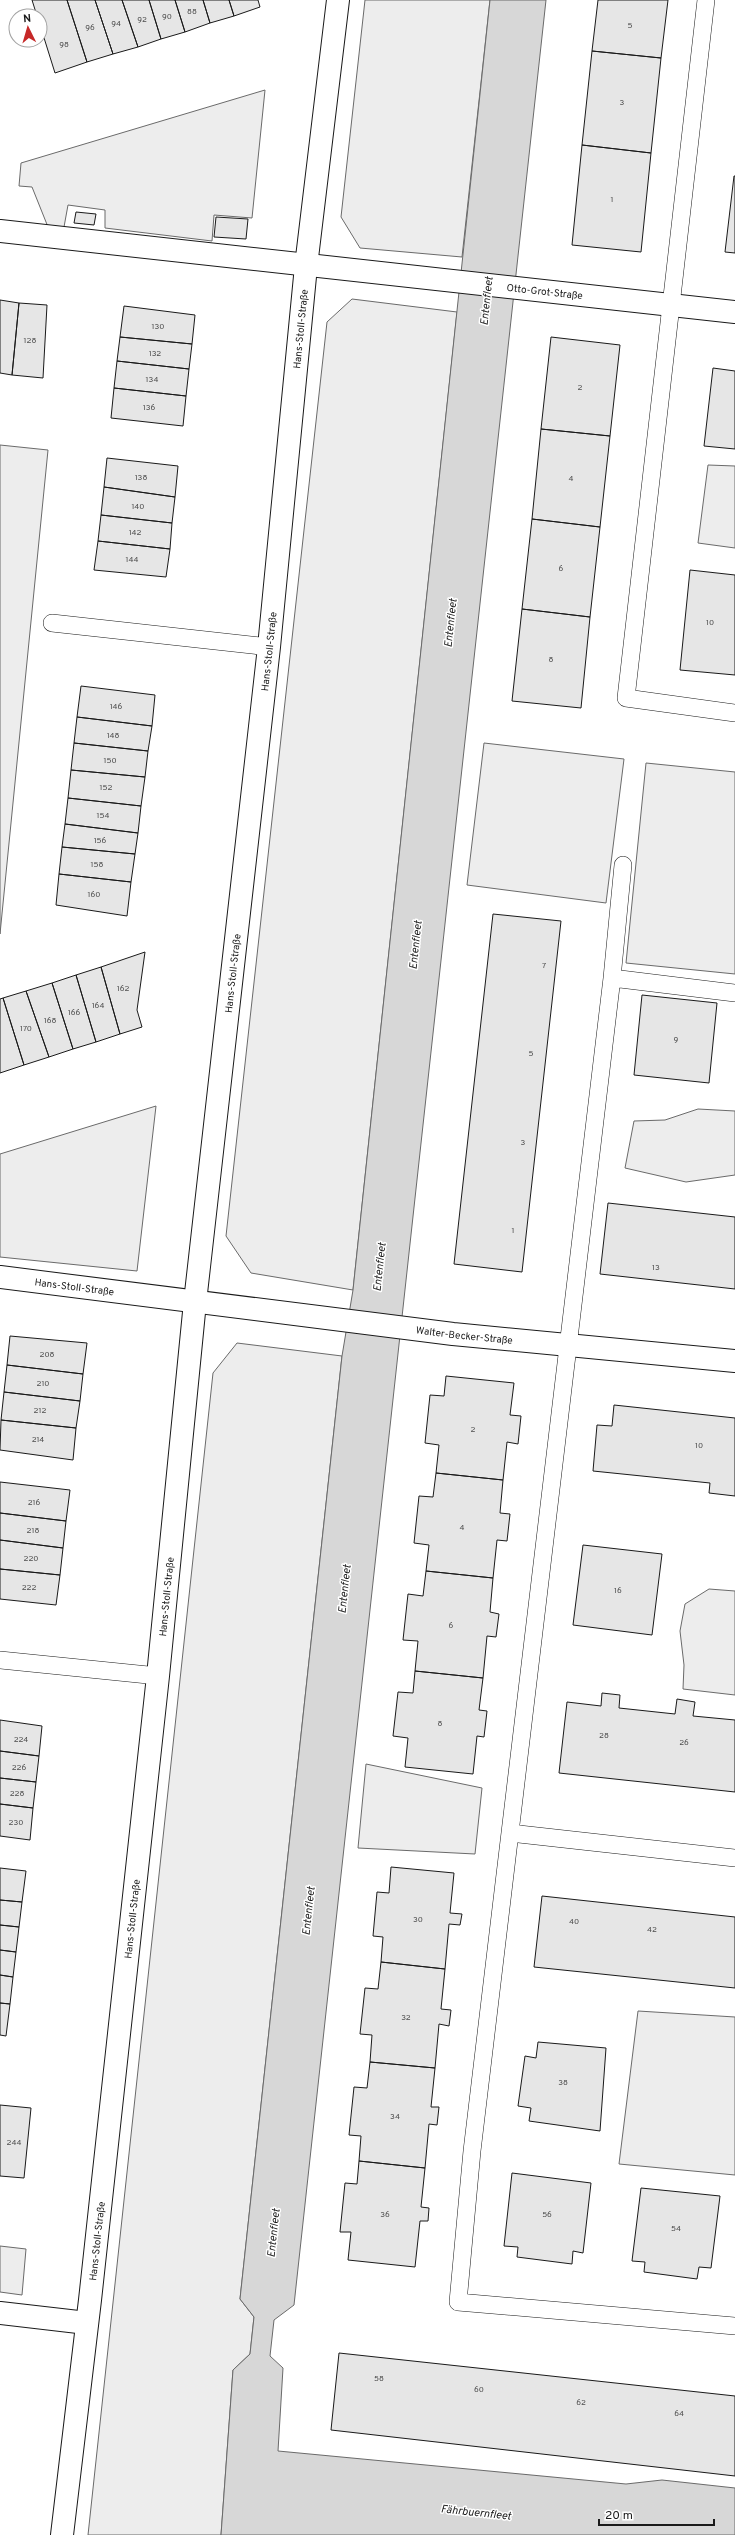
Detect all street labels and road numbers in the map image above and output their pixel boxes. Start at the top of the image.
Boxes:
street label: Otto-Grot-Straße [506,282,583,303]
street label: Hans-Stoll-Straße [291,289,312,369]
street label: Hans-Stoll-Straße [259,611,280,692]
street label: Hans-Stoll-Straße [223,933,245,1014]
street label: Hans-Stoll-Straße [34,1276,115,1299]
street label: Walter-Becker-Straße [415,1324,513,1348]
street label: Hans-Stoll-Straße [157,1557,178,1637]
street label: Hans-Stoll-Straße [122,1879,144,1959]
street label: Hans-Stoll-Straße [87,2201,109,2282]

